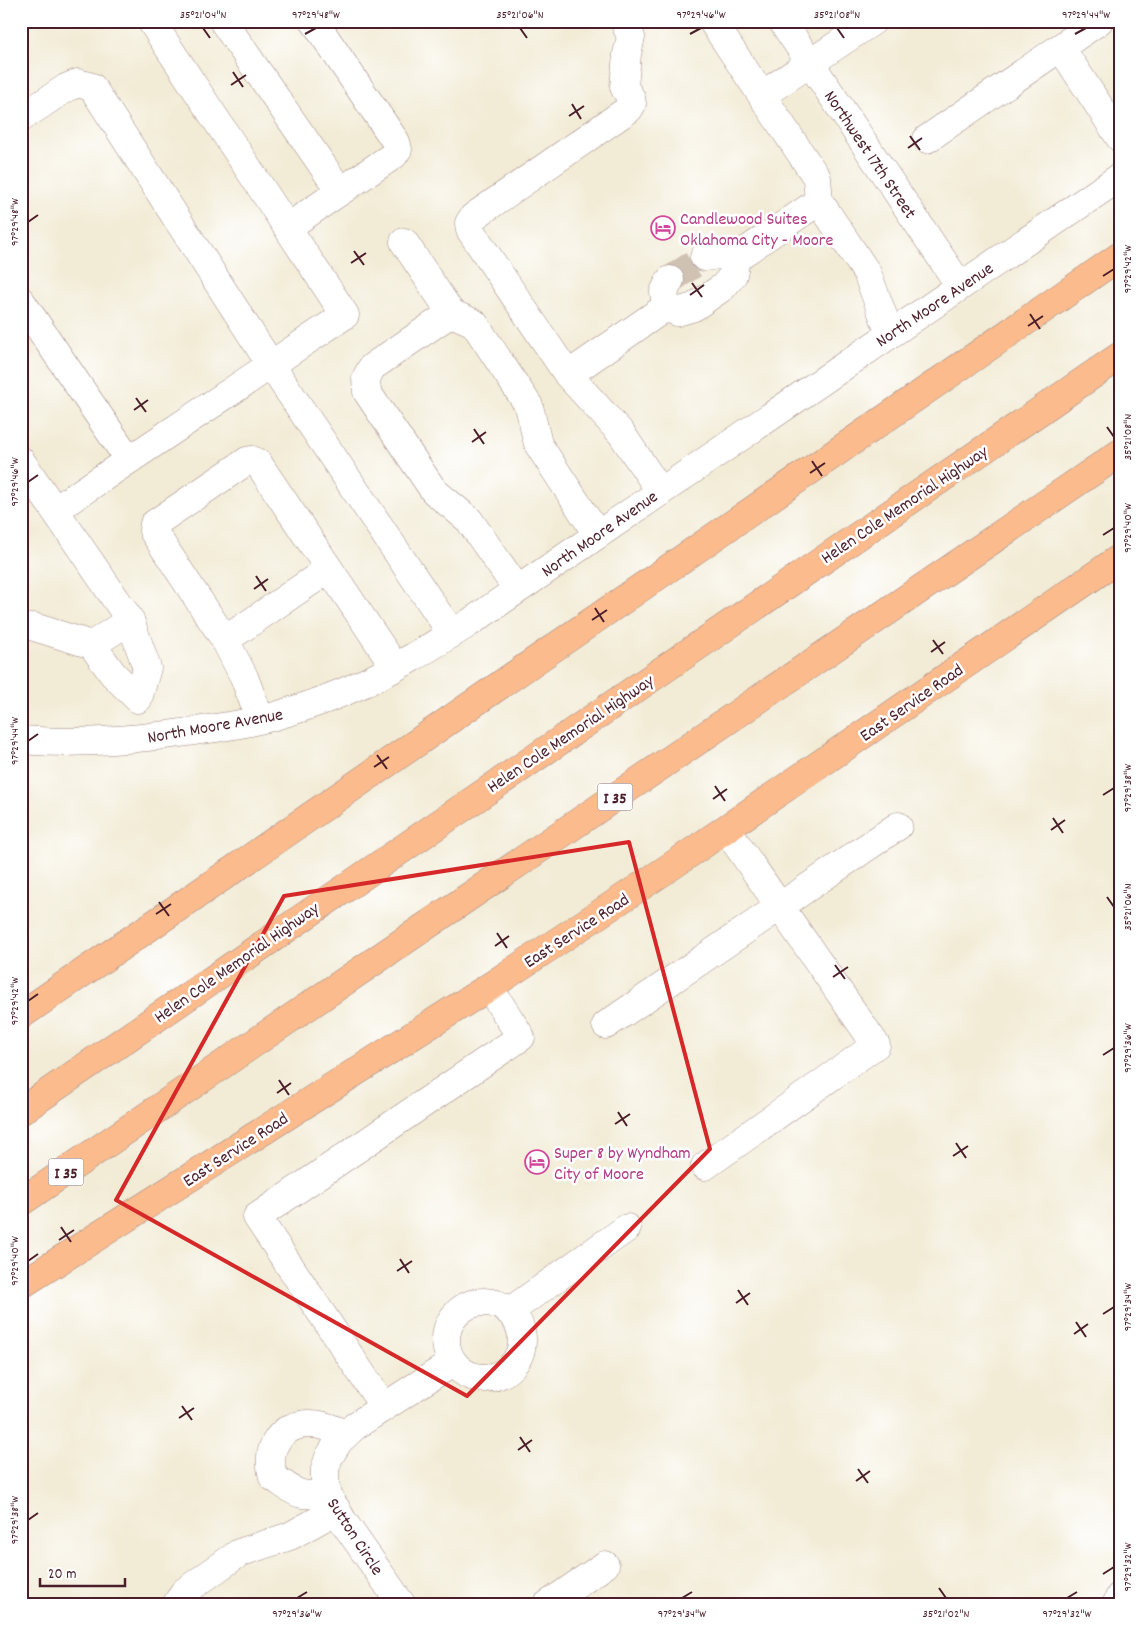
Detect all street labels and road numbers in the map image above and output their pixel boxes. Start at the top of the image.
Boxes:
street label: Northwest 17th Street [817,86,921,225]
street label: North Moore Avenue [872,257,999,355]
street label: Helen Cole Memorial Highway [817,440,994,571]
street label: North Moore Avenue [537,485,664,585]
street label: East Service Road [856,659,969,749]
street label: Helen Cole Memorial Highway [483,669,660,800]
street label: North Moore Avenue [146,703,285,752]
road number: I 35 [598,784,632,810]
street label: East Service Road [520,889,635,976]
street label: Helen Cole Memorial Highway [150,897,326,1031]
street label: East Service Road [179,1108,294,1195]
road number: I 35 [48,1158,84,1186]
street label: Sutton Circle [320,1494,388,1581]

